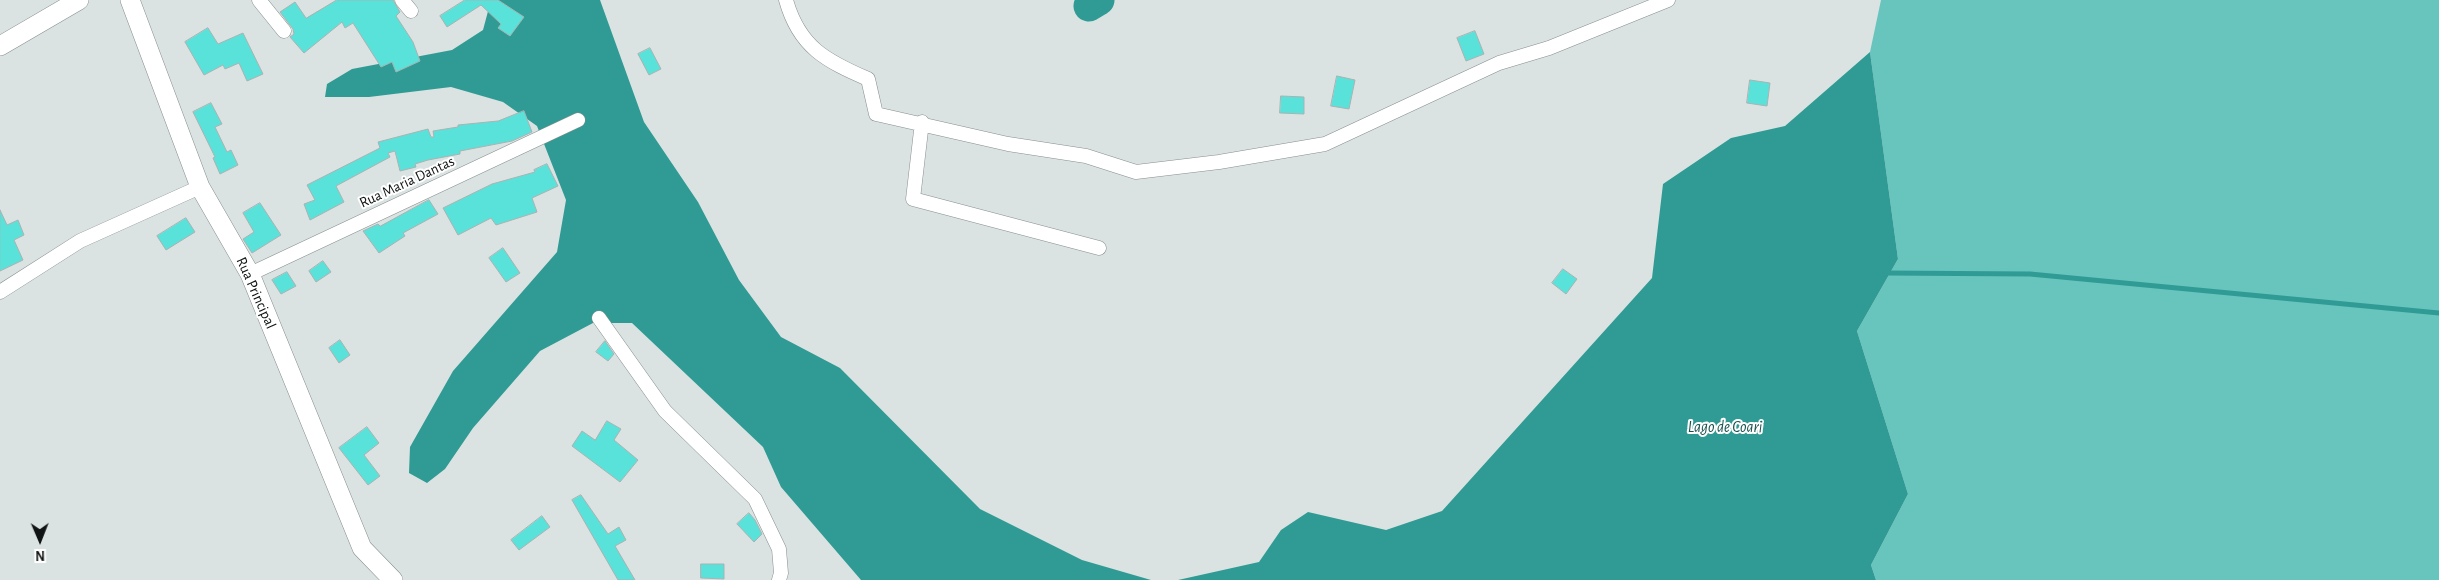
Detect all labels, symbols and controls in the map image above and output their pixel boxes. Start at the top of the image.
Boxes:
street label: Rua Maria Dantas [357,152,457,212]
street label: Rua Principal [232,254,280,332]
water label: Lago de Coari [1688,417,1762,437]
north arrow [15,515,65,565]
text: N [35,548,45,562]

